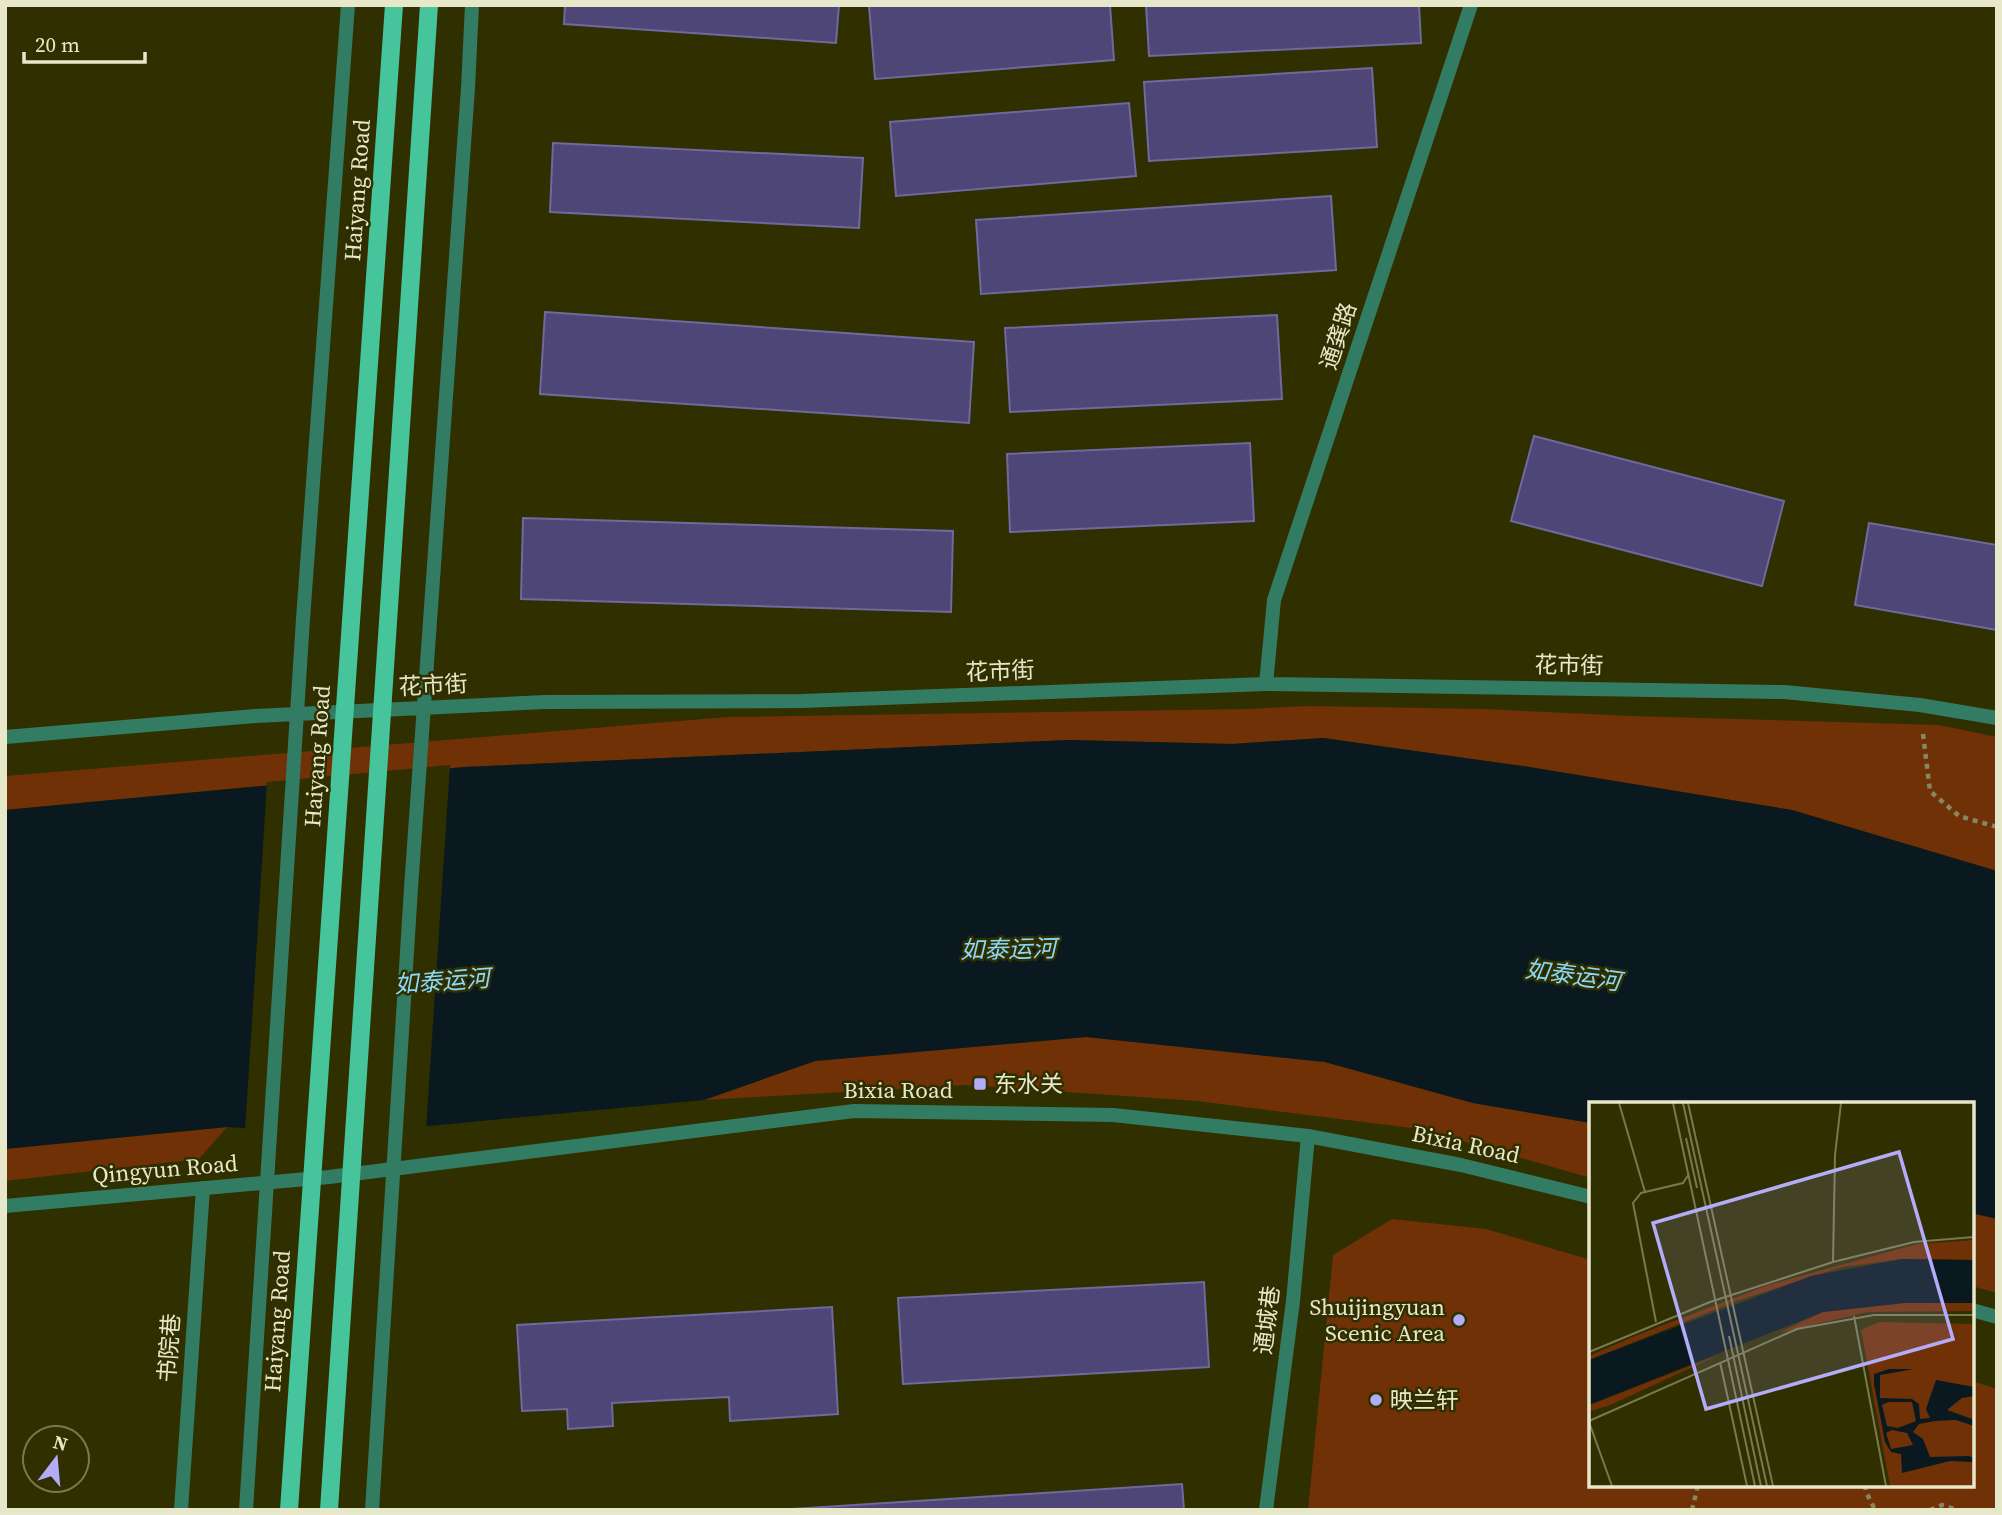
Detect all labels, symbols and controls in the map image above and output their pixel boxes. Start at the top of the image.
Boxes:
scale bar [24,21,145,65]
text: 20 m [35,30,80,59]
street label: Haiyang Road [336,118,378,262]
street label: 通龚路 [1312,298,1364,374]
street label: 花市街 [1534,648,1604,682]
street label: 花市街 [965,654,1035,688]
street label: 花市街 [398,667,468,703]
street label: Haiyang Road [296,684,338,828]
water label: 如泰运河 [960,932,1060,966]
water label: 如泰运河 [1523,952,1627,999]
water label: 如泰运河 [393,961,495,1001]
place label: 东水关 [994,1068,1063,1100]
street label: Bixia Road [843,1074,953,1106]
marker: 东水关 [972,1076,988,1092]
inset map [1589,1102,1974,1487]
street label: Bixia Road [1409,1117,1523,1171]
street label: Qingyun Road [91,1147,239,1191]
street label: Haiyang Road [256,1249,298,1393]
street label: 通城巷 [1247,1284,1287,1356]
place label: Shuijingyuan Scenic Area [1309,1291,1445,1349]
street label: 书院巷 [151,1312,187,1384]
marker: Shuijingyuan Scenic Area [1451,1312,1467,1328]
place label: 映兰轩 [1390,1384,1459,1416]
marker: 映兰轩 [1368,1392,1384,1408]
north arrow [21,1424,91,1494]
text: N [50,1428,71,1457]

